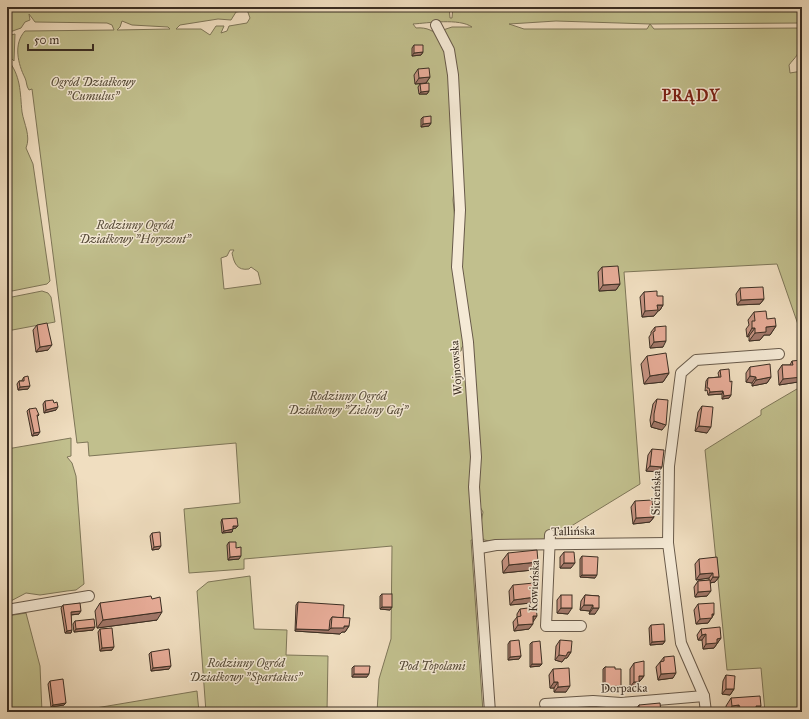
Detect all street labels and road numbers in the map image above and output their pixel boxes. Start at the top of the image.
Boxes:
street label: Wojnowska [447,339,465,396]
street label: Sicieńska [649,469,663,516]
street label: Tallińska [551,524,596,538]
street label: Kowieńska [526,559,542,612]
street label: Dorpacka [600,681,648,695]

